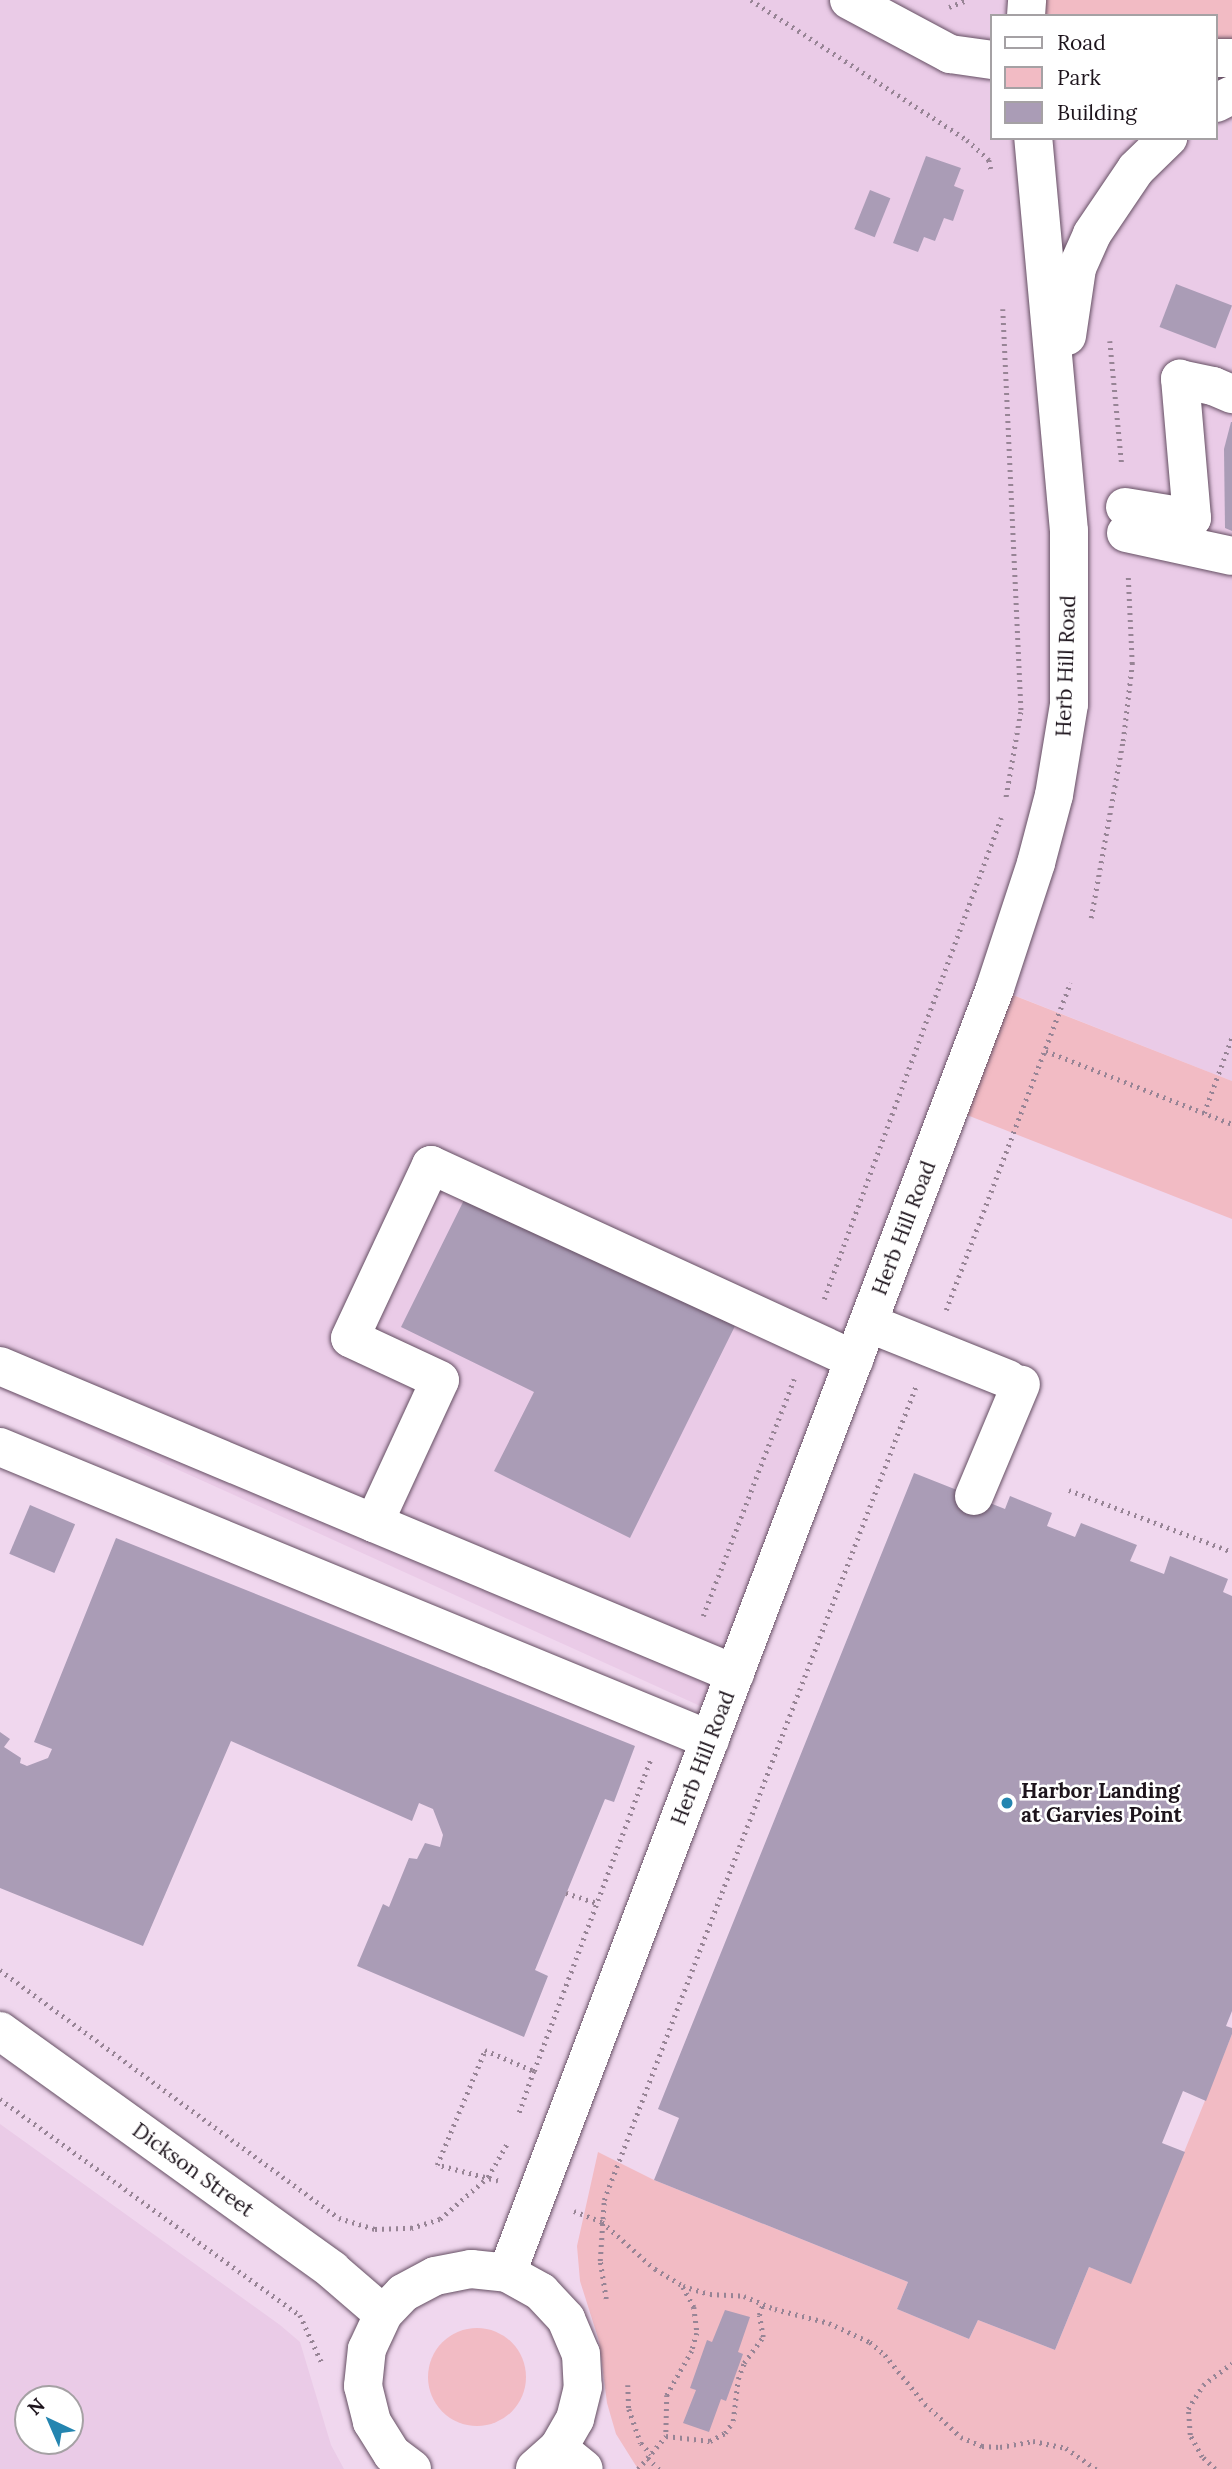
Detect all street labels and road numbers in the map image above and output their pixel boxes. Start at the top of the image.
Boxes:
street label: Herb Hill Road [1051,595,1081,737]
street label: Herb Hill Road [867,1157,941,1299]
street label: Herb Hill Road [666,1687,740,1829]
street label: Dickson Street [127,2118,259,2222]

